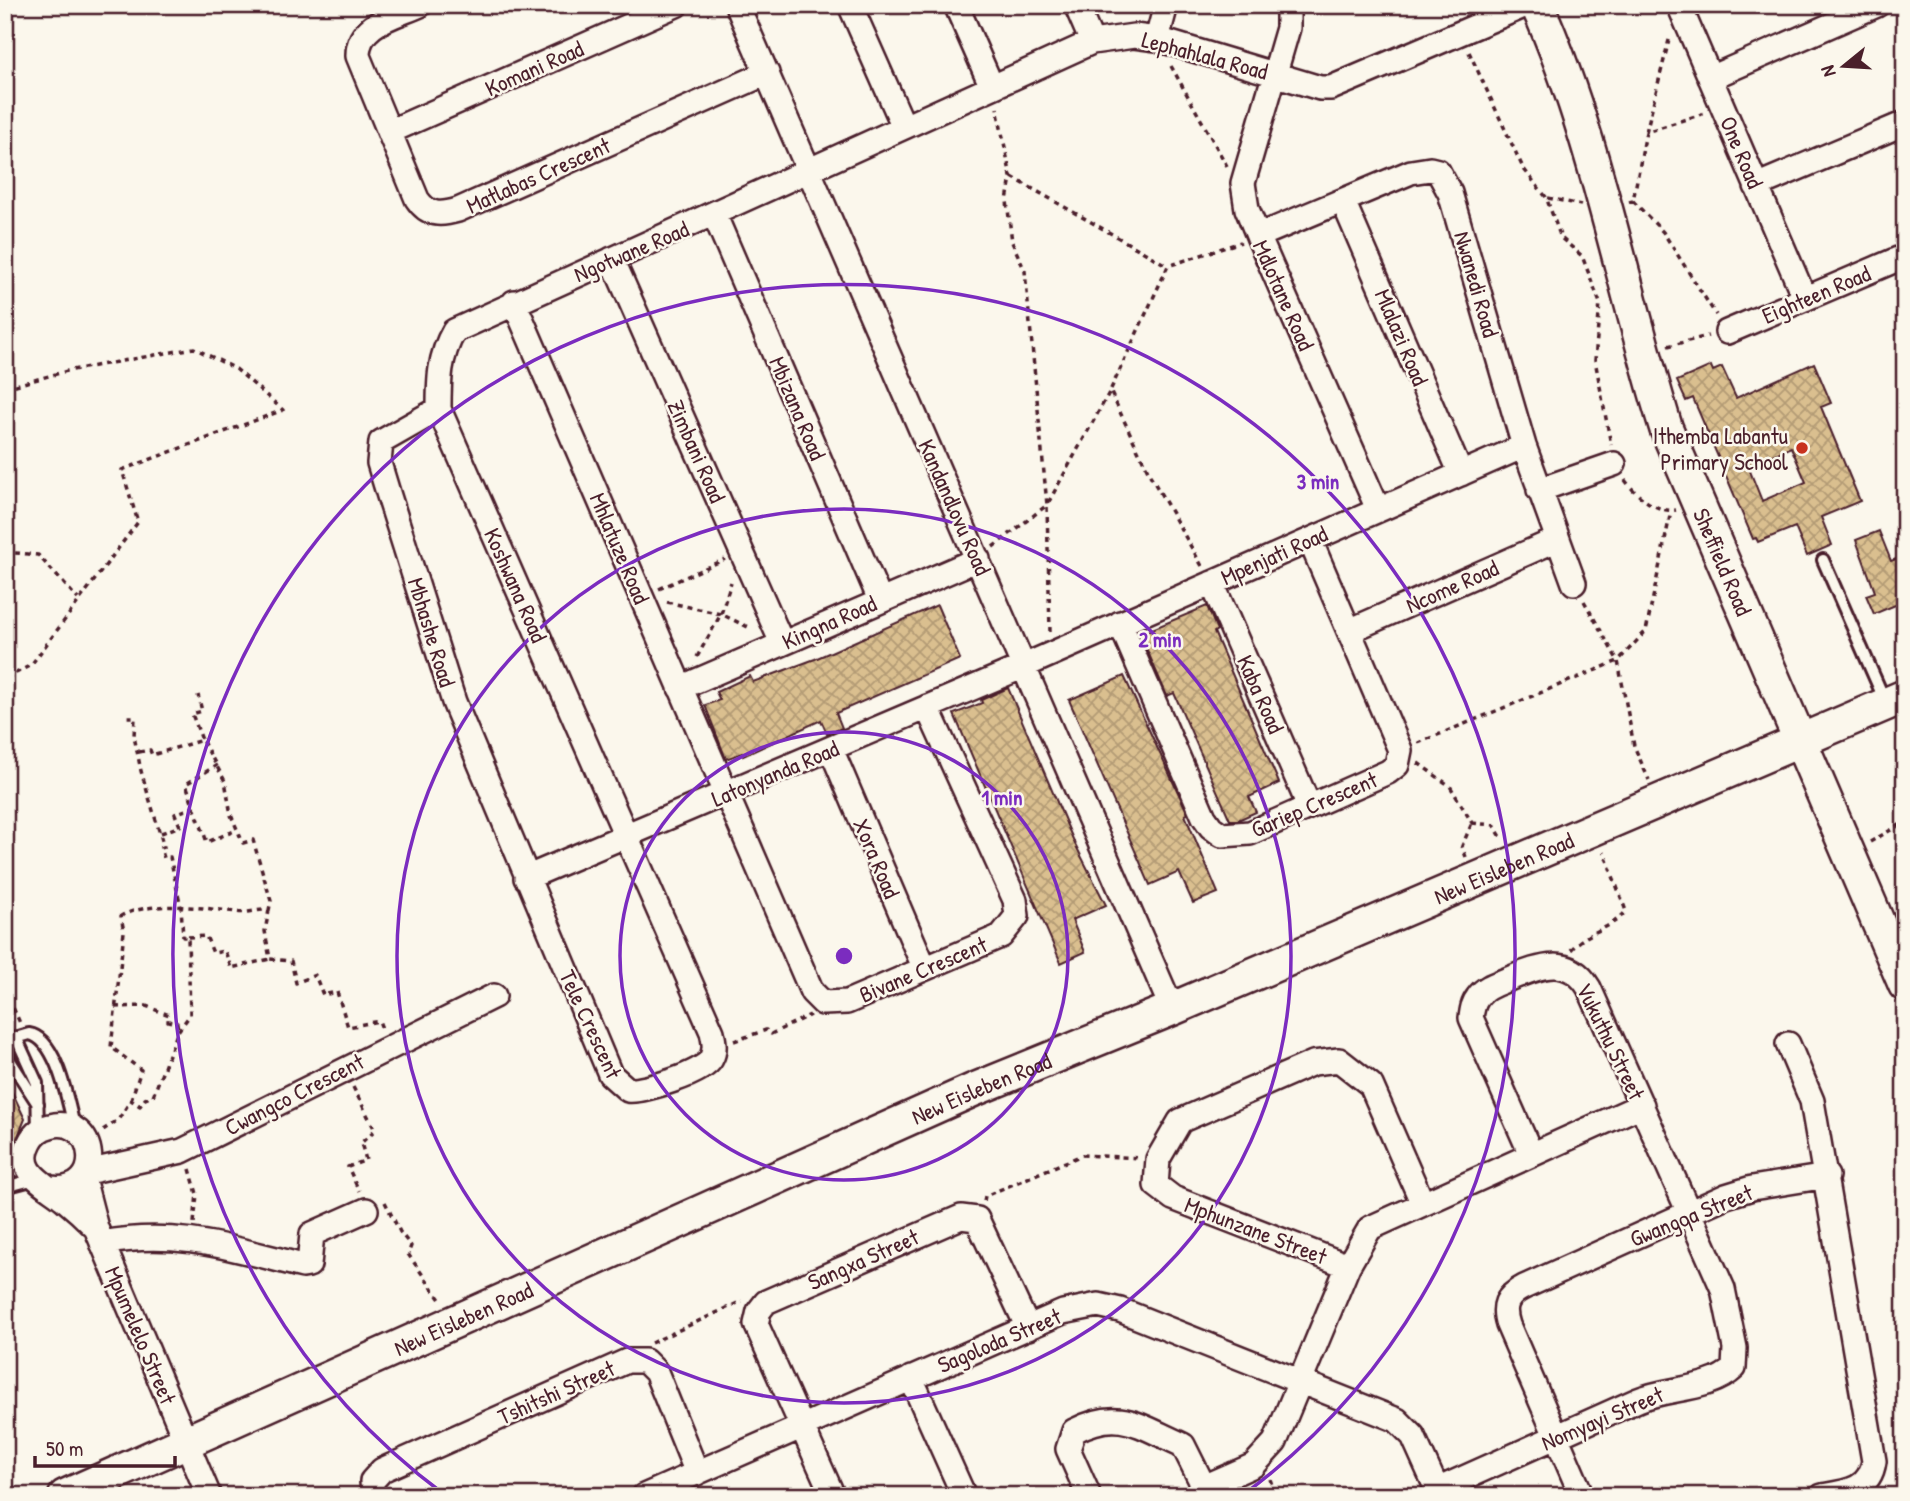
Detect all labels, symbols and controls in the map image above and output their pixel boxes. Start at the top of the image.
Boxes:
street label: Lephahlala Road [1139,23,1271,87]
north arrow [1808,32,1878,102]
street label: Komani Road [480,33,588,103]
text: N [1814,62,1842,80]
street label: One Road [1713,111,1771,193]
street label: Matlabas Crescent [461,129,616,221]
street label: Ngotwane Road [569,213,693,289]
street label: Nwanedi Road [1447,228,1507,340]
street label: Mdlotane Road [1246,235,1322,355]
street label: Eighteen Road [1757,257,1875,331]
street label: Mlalazi Road [1368,284,1436,390]
street label: Mbizana Road [762,352,834,465]
street label: Zimbani Road [661,395,733,507]
place label: Ithemba Labantu Primary School [1653,420,1789,477]
street label: Kandandlovu Road [911,434,999,580]
marker: Ithemba Labantu Primary School [1794,440,1810,456]
text: 3 min [1297,467,1339,496]
street label: Mhlatuze Road [583,488,657,608]
street label: Sheffield Road [1687,503,1760,620]
street label: Mpenjati Road [1216,518,1332,592]
street label: Koshwana Road [477,523,555,647]
street label: Ncome Road [1401,552,1503,620]
street label: Mbhashe Road [401,574,463,690]
street label: Kingna Road [777,587,881,657]
text: 2 min [1138,625,1182,654]
street label: Kaba Road [1230,650,1292,738]
street label: Latonyanda Road [707,732,843,814]
street label: Gariep Crescent [1246,763,1383,844]
text: 1 min [982,783,1022,812]
street label: Xora Road [846,813,908,903]
street label: New Eisleben Road [1429,824,1578,911]
street label: Bivane Crescent [854,928,993,1010]
centre of rings [832,944,856,968]
street label: Tele Crescent [552,965,630,1084]
street label: Vukuthu Street [1569,977,1653,1106]
street label: New Eisleben Road [906,1044,1056,1131]
street label: Cwangco Crescent [219,1045,370,1142]
street label: Gwangqa Street [1625,1176,1758,1254]
street label: Mphunzane Street [1180,1189,1333,1272]
street label: Sangxa Street [803,1220,924,1297]
street label: Mpumelelo Street [98,1261,184,1410]
street label: New Eisleben Road [389,1273,537,1363]
street label: Sagoloda Street [933,1300,1066,1380]
street label: Tshitshi Street [493,1352,620,1432]
street label: Nomyayi Street [1536,1378,1669,1458]
scale bar [35,1424,175,1468]
text: 50 m [46,1434,83,1463]

